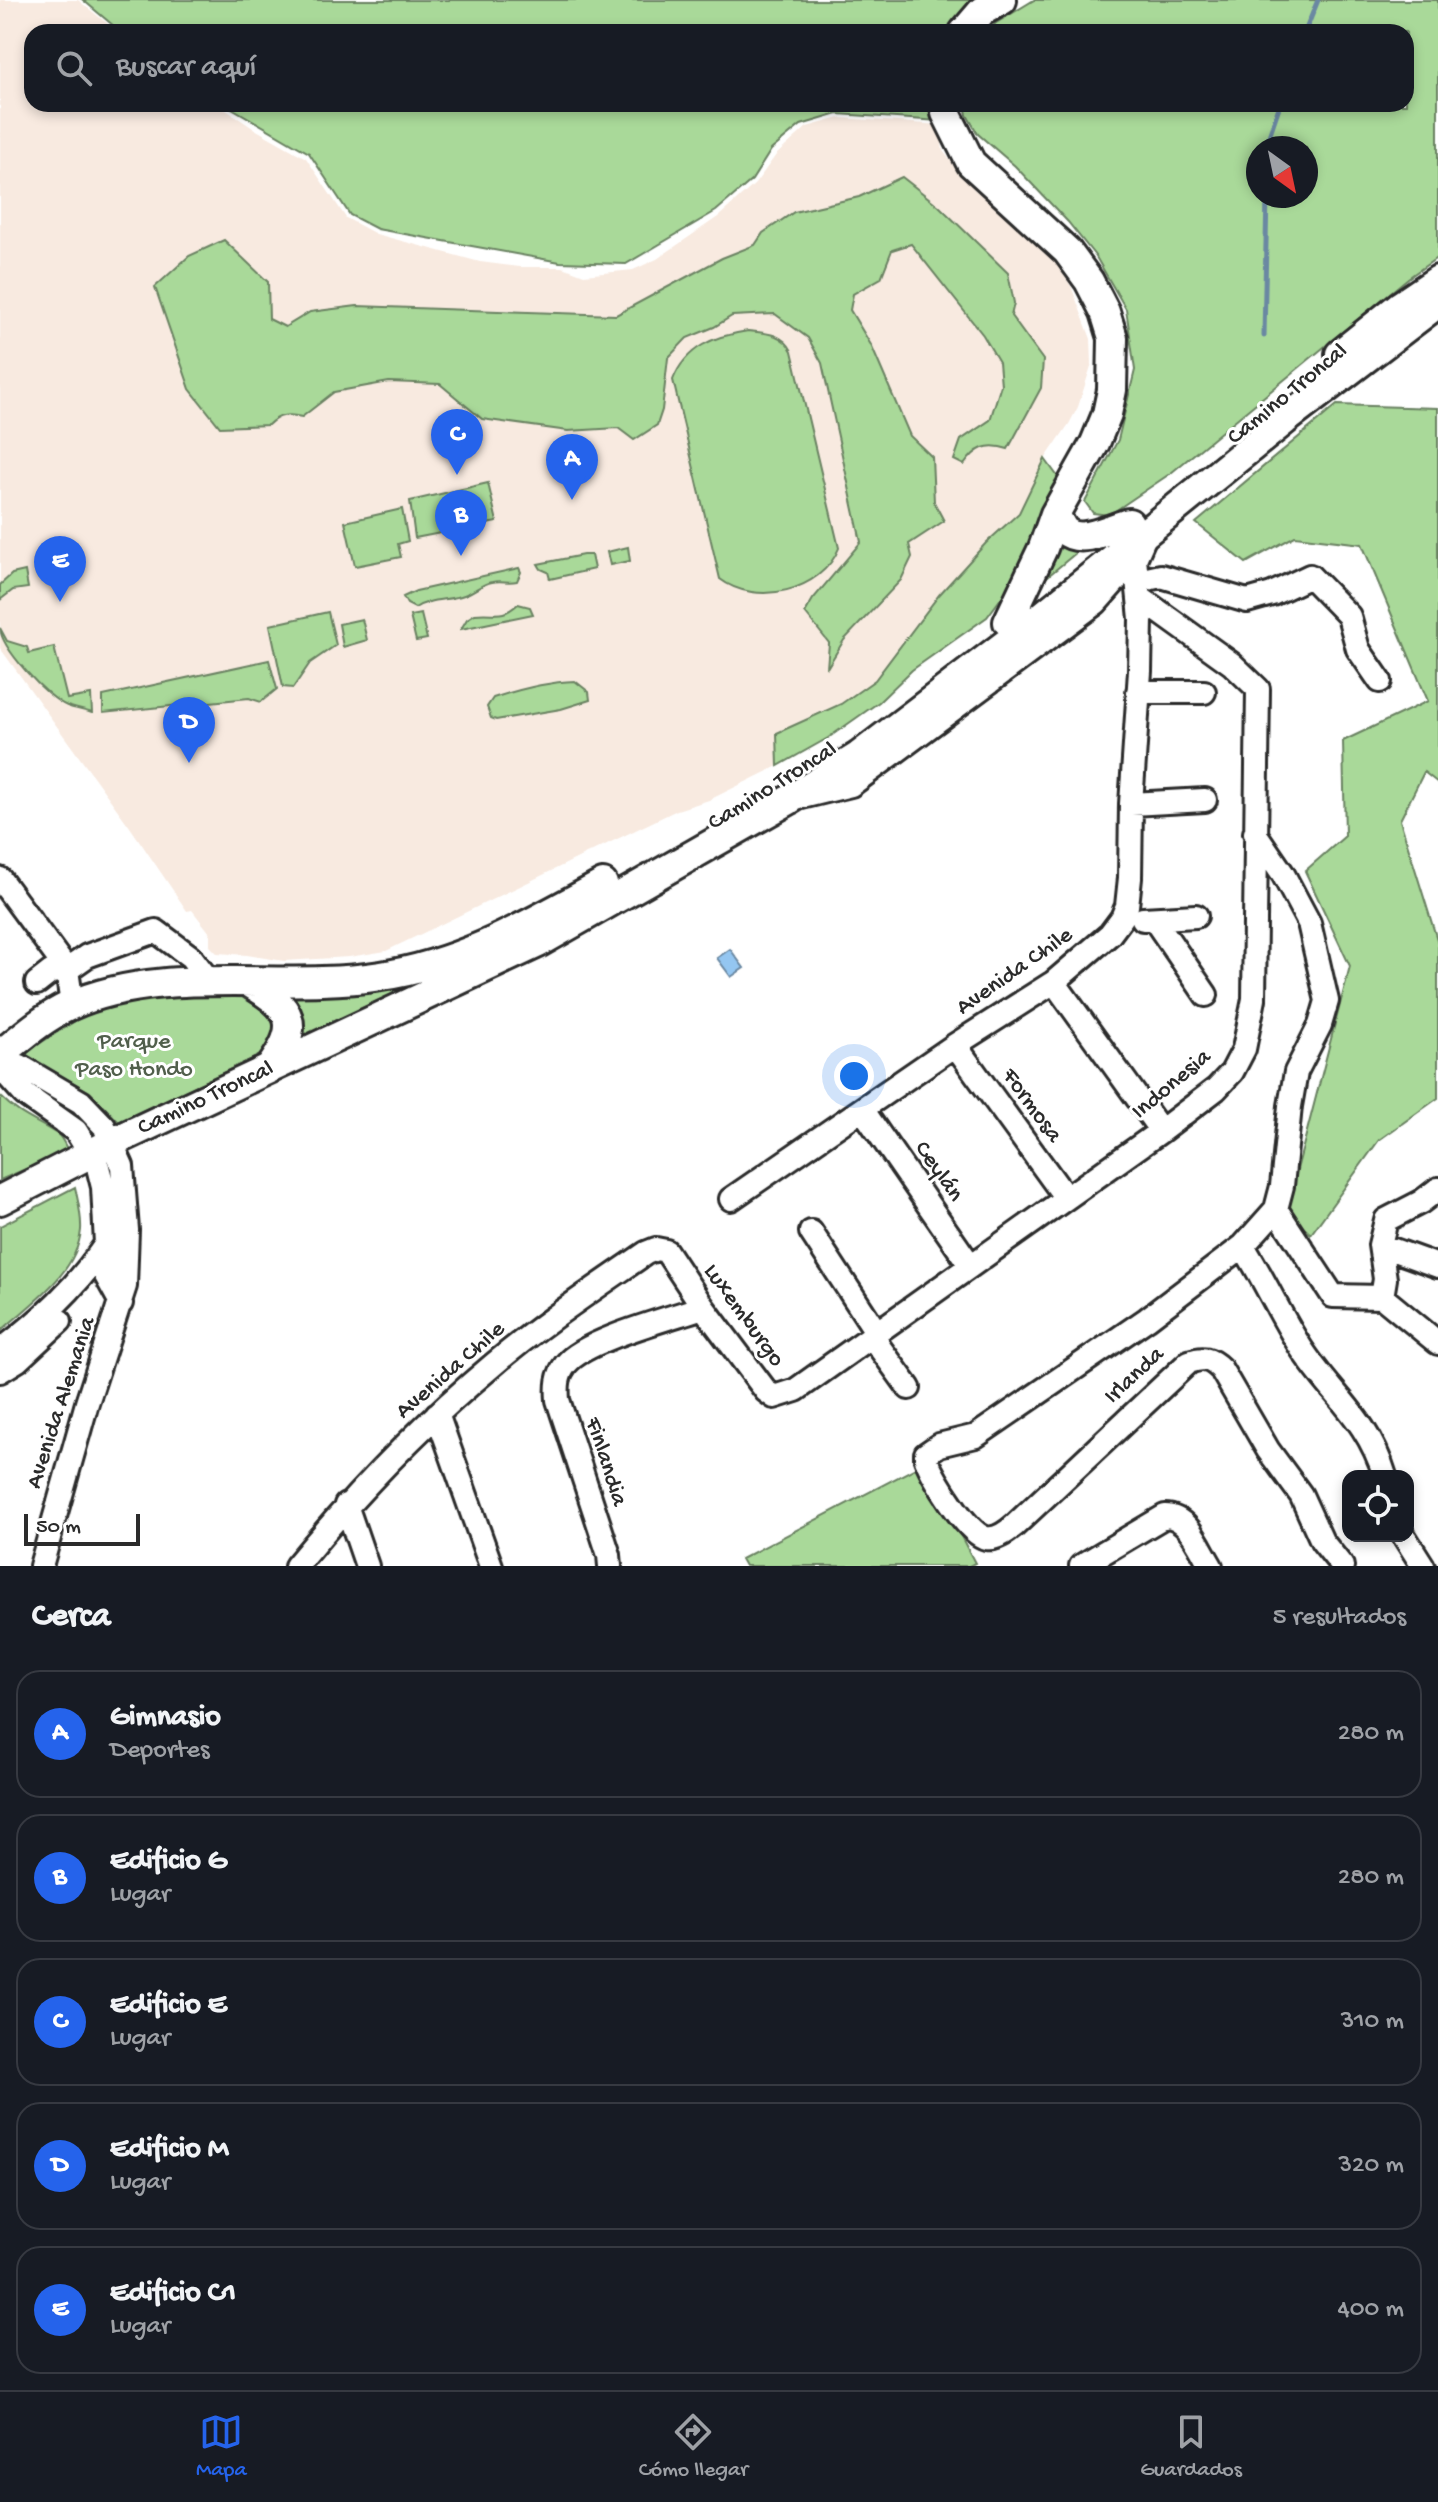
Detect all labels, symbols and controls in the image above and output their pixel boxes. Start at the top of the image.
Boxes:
search box [24,24,1414,112]
icon: search [52,46,96,90]
text: Buscar aquí [116,51,256,86]
north arrow [1246,136,1318,208]
street label: Camino Troncal [1222,338,1354,452]
pin: C [431,409,483,475]
pin: A [546,434,598,500]
pin: B [435,490,487,556]
pin: E [34,536,86,602]
pin: D [163,697,215,763]
street label: Camino Troncal [703,736,843,838]
street label: Avenida Chile [951,921,1079,1023]
park label: Parque Paso Hondo [74,1028,193,1085]
street label: Indonesia [1126,1043,1218,1127]
street label: Camino Troncal [133,1055,279,1143]
your location [834,1056,874,1096]
street label: Formosa [994,1062,1068,1149]
street label: Ceylán [907,1136,969,1208]
street label: Luxemburgo [696,1259,790,1373]
street label: Avenida Alemania [21,1313,104,1493]
street label: Avenida Chile [390,1315,512,1426]
street label: Irlanda [1099,1341,1172,1411]
street label: Finlandia [577,1413,633,1511]
map controls [1342,1470,1414,1542]
button: locate [1342,1470,1414,1542]
scale bar [24,1510,140,1546]
text: 50 m [36,1515,81,1541]
text: Cerca [32,1598,110,1638]
text: 5 resultados [1273,1603,1406,1634]
text: Gimnasio [110,1701,221,1736]
text: A [52,1719,68,1750]
text: 280 m [1338,1719,1404,1750]
text: Deportes [110,1736,209,1767]
text: Edificio G [110,1845,227,1880]
text: B [53,1863,67,1894]
text: 280 m [1338,1863,1404,1894]
text: Lugar [110,1880,170,1911]
text: Edificio E [110,1989,227,2024]
text: C [53,2007,67,2038]
text: 310 m [1341,2007,1404,2038]
text: Lugar [110,2024,170,2055]
text: Edificio M [110,2133,229,2168]
text: D [52,2151,68,2182]
text: 320 m [1338,2151,1404,2182]
text: Lugar [110,2168,170,2199]
text: Edificio C1 [110,2277,236,2312]
text: E [52,2295,68,2326]
text: 400 m [1338,2295,1404,2326]
text: Lugar [110,2312,170,2343]
tab: Mapa [196,2410,247,2484]
tab: Cómo llegar [639,2410,748,2484]
tab: Guardados [1140,2410,1242,2484]

